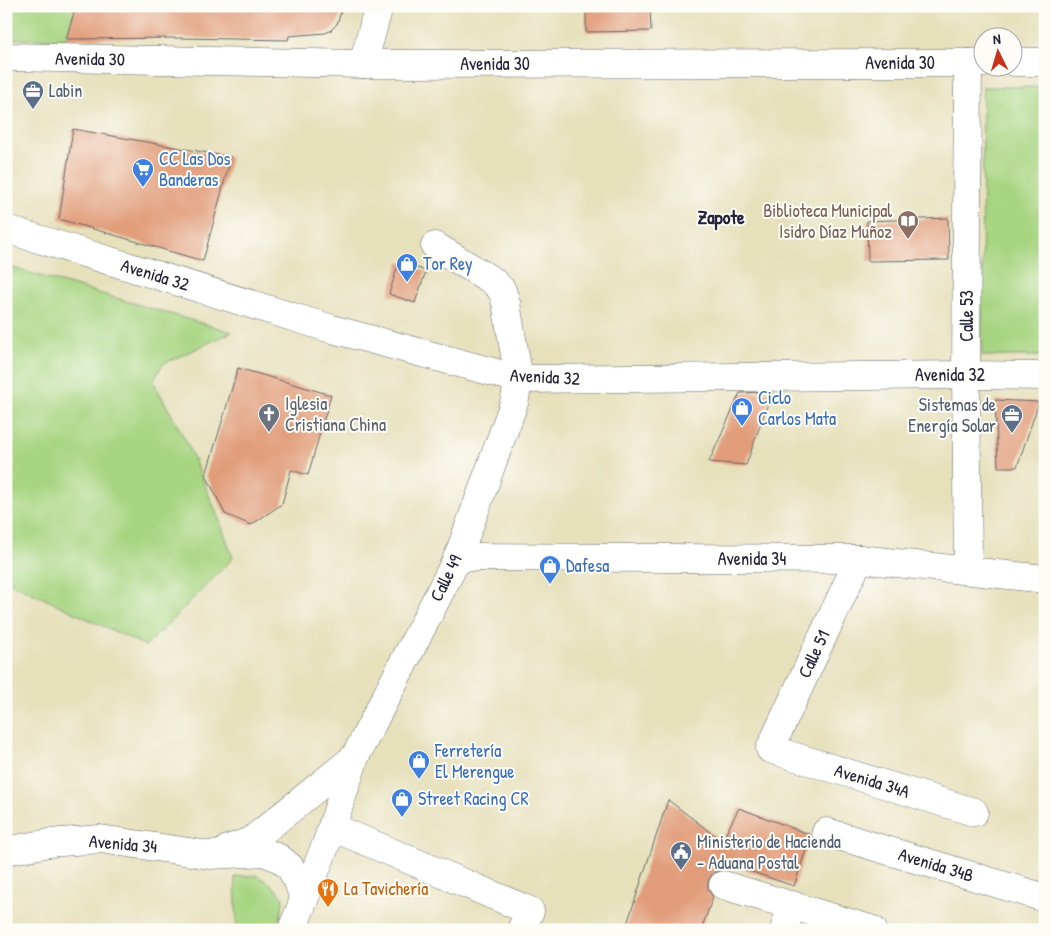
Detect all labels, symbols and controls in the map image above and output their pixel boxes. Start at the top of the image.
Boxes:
north arrow [974,28,1024,78]
text: N [992,29,1002,48]
street label: Avenida 30 [55,45,125,72]
street label: Avenida 30 [865,50,935,75]
street label: Avenida 30 [460,51,530,76]
place label: Labin [49,78,82,103]
office icon: Labin [21,79,45,110]
place label: CC Las Dos Banderas [159,146,230,192]
supermarket icon: CC Las Dos Banderas [131,157,155,188]
place label: Biblioteca Municipal Isidro Díaz Muñoz [763,198,892,244]
district label: Zapote [698,204,745,231]
library icon: Biblioteca Municipal Isidro Díaz Muñoz [896,209,920,240]
place label: Tor Rey [423,251,473,276]
street label: Avenida 32 [118,252,193,297]
shop icon: Tor Rey [395,252,419,283]
street label: Calle 53 [954,290,979,342]
street label: Avenida 32 [509,362,581,391]
street label: Avenida 32 [915,362,986,387]
place label: Ciclo Carlos Mata [758,385,836,431]
place label: Iglesia Cristiana China [285,391,386,437]
place label: Sistemas de Energía Solar [908,392,996,438]
shop icon: Ciclo Carlos Mata [730,396,754,427]
church icon: Iglesia Cristiana China [257,402,281,433]
office icon: Sistemas de Energía Solar [1000,403,1024,434]
street label: Avenida 34 [718,546,786,571]
street label: Calle 49 [424,550,468,605]
place label: Dafesa [566,553,609,578]
shop icon: Dafesa [538,554,562,585]
street label: Calle 51 [792,626,835,682]
place label: Ferretería El Merengue [434,738,514,784]
shop icon: Ferretería El Merengue [407,749,431,780]
street label: Avenida 34A [832,757,913,804]
place label: Street Racing CR [418,786,529,811]
shop icon: Street Racing CR [390,787,414,818]
street label: Avenida 34 [88,828,158,859]
place label: Ministerio de Hacienda - Aduana Postal [697,829,841,875]
public building icon: Ministerio de Hacienda - Aduana Postal [669,840,693,871]
street label: Avenida 34B [895,841,977,888]
place label: La Tavichería [344,876,428,901]
restaurant icon: La Tavichería [316,877,340,908]

